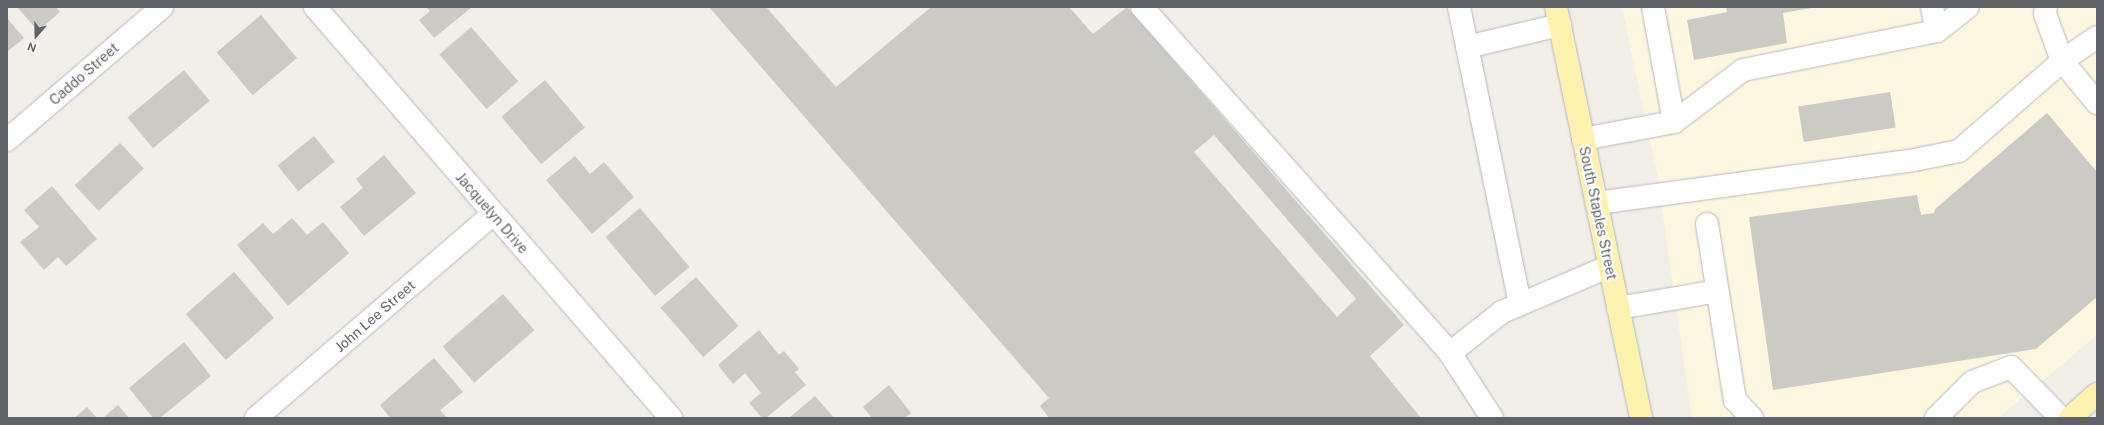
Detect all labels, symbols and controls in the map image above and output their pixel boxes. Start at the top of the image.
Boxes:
north arrow [16,16,56,56]
street label: Caddo Street [46,39,122,109]
text: N [26,40,38,54]
street label: South Staples Street [1576,145,1620,281]
street label: Jacquelyn Drive [452,169,532,257]
street label: John Lee Street [331,277,419,355]

